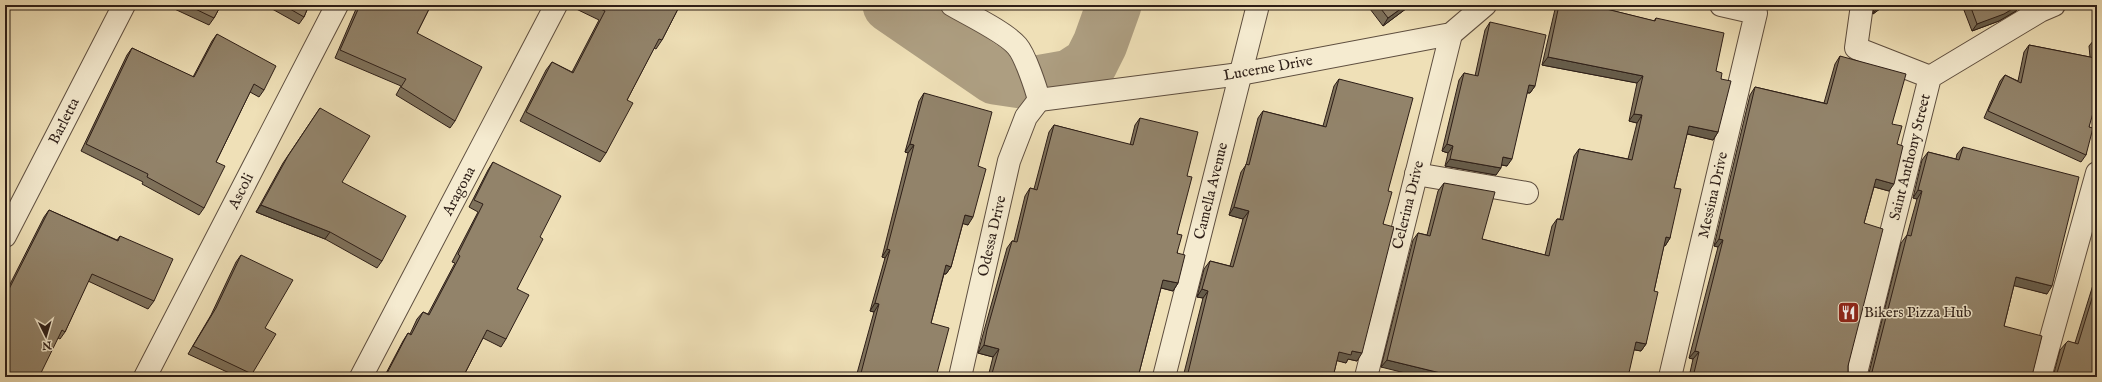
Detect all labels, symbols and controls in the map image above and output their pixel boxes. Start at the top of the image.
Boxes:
street label: Lucerne Drive [1222,51,1314,85]
street label: Saint Anthony Street [1885,92,1935,222]
street label: Barletta [44,94,84,147]
street label: Camella Avenue [1190,140,1232,242]
street label: Messina Drive [1694,150,1732,240]
street label: Celerina Drive [1388,159,1428,251]
street label: Aragona [438,163,480,220]
street label: Ascoli [223,170,258,213]
street label: Odessa Drive [973,194,1011,278]
restaurant icon: Bikers Pizza Hub [1836,299,1862,325]
place label: Bikers Pizza Hub [1864,303,1972,322]
north arrow [26,316,66,356]
text: N [41,337,53,352]

